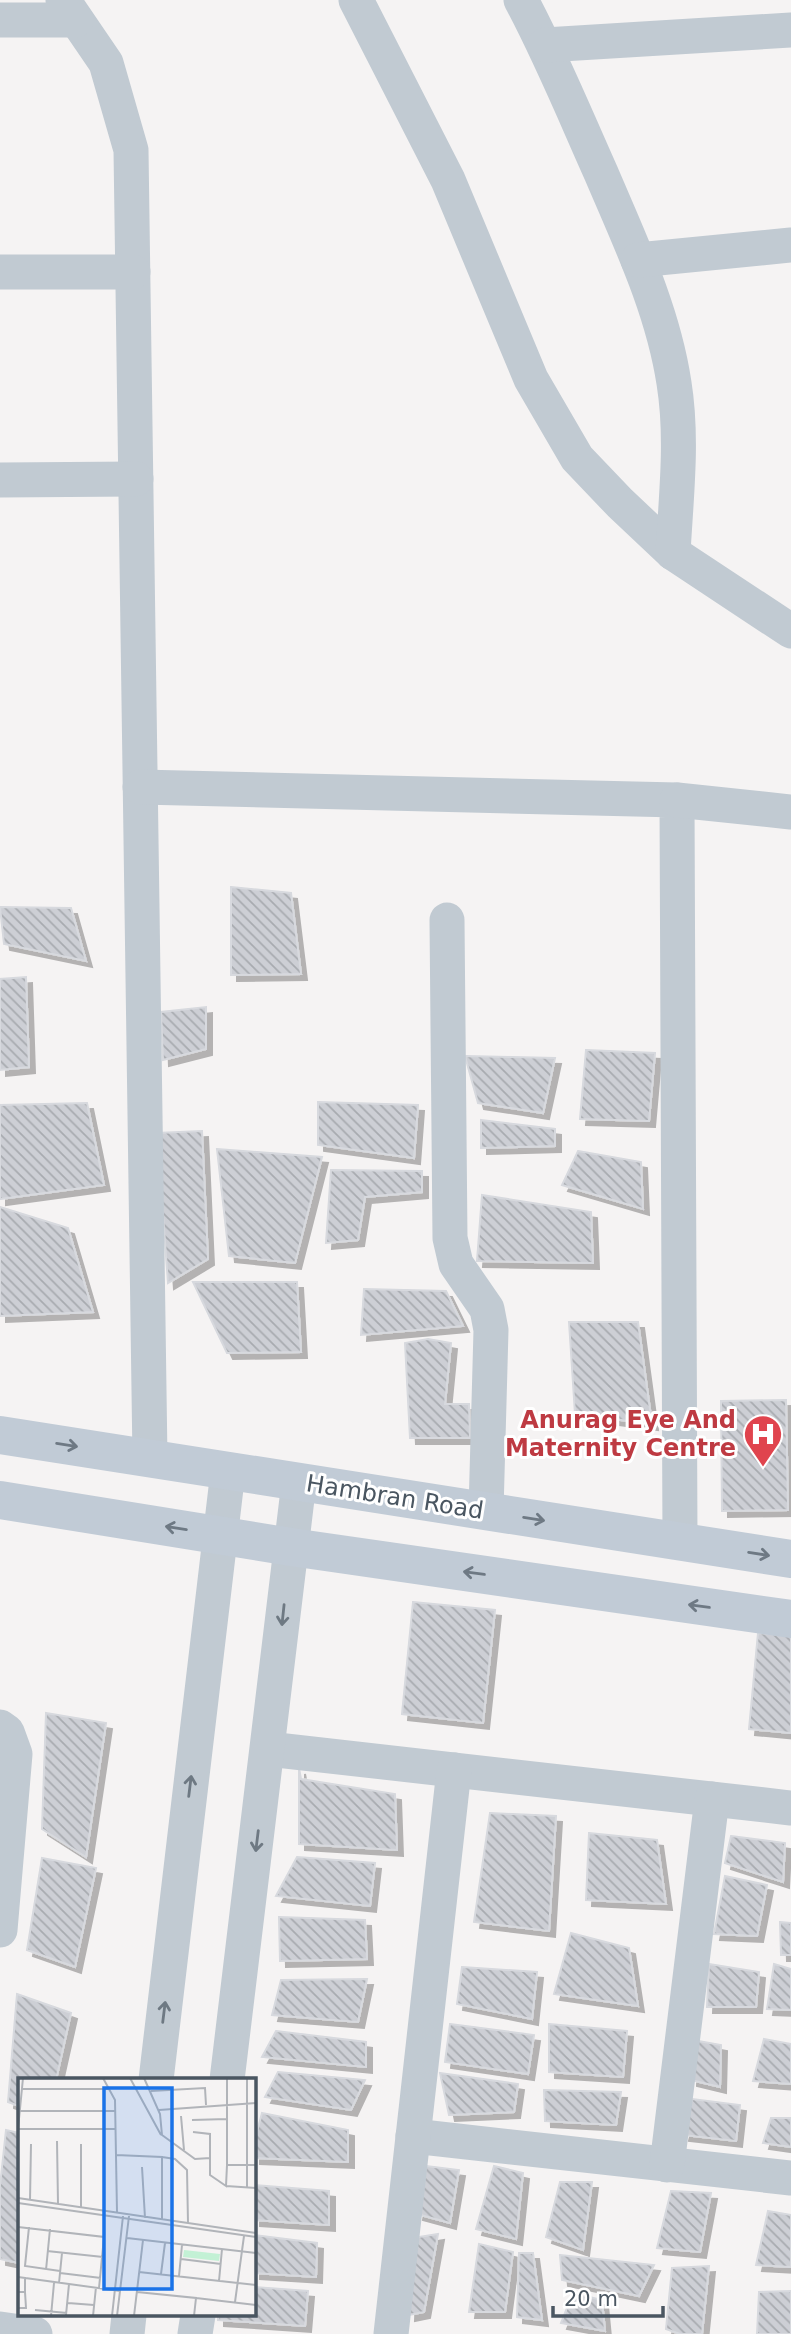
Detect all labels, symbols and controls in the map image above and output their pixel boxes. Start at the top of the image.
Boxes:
place label: Anurag Eye And Maternity Centre [505,1406,736,1462]
hospital icon: Anurag Eye And Maternity Centre [742,1413,784,1468]
one-way arrow [56,1439,78,1452]
street label: Hambran Road [304,1469,486,1525]
one-way arrow [522,1513,545,1526]
one-way arrow [166,1521,188,1534]
one-way arrow [747,1548,770,1561]
one-way arrow [463,1567,486,1580]
one-way arrow [688,1599,711,1612]
one-way arrow [277,1603,290,1625]
one-way arrow [184,1776,197,1798]
one-way arrow [250,1829,263,1851]
one-way arrow [158,2002,171,2024]
inset map [18,2078,256,2316]
scale bar [553,2274,663,2318]
text: 20 m [564,2287,618,2311]

